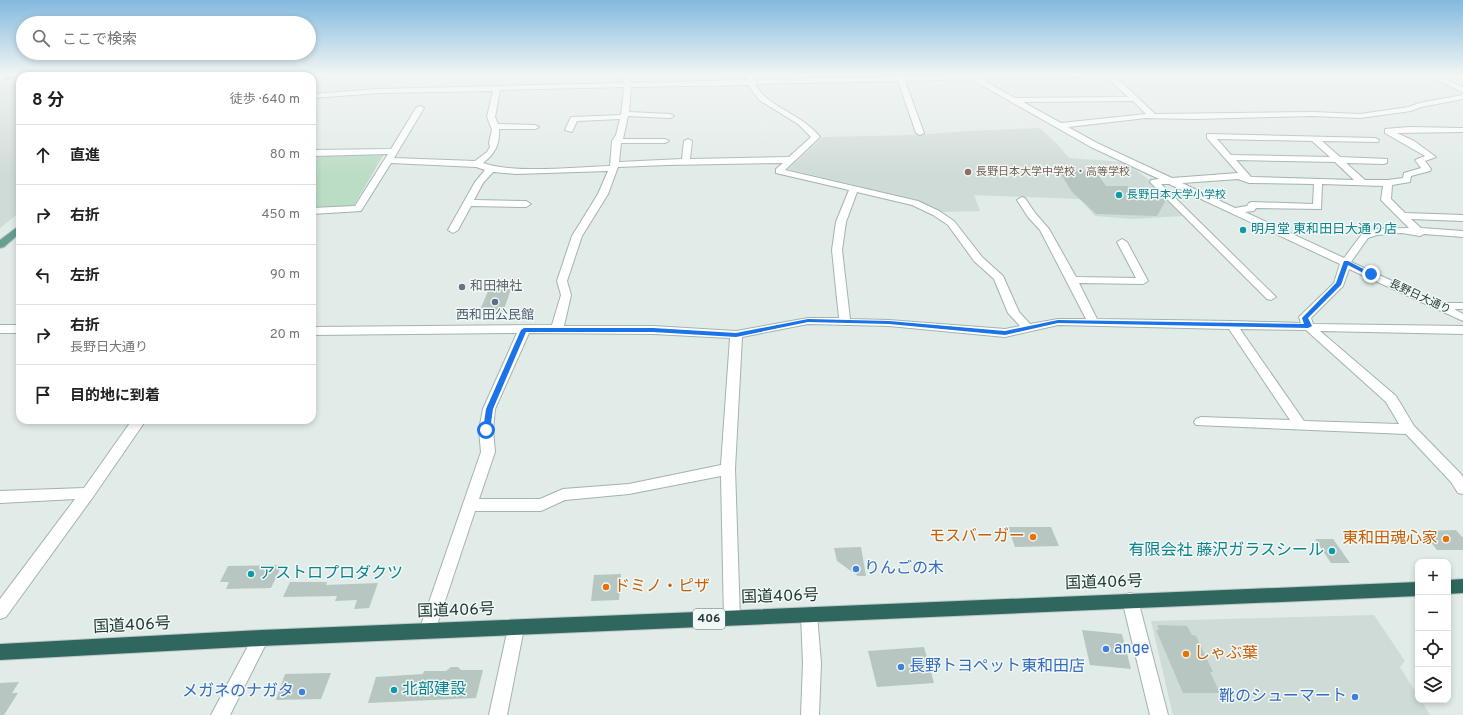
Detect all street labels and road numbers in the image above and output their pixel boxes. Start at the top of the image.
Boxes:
street label: 長野日大通り [1387,277,1453,317]
street label: 国道406号 [1065,572,1143,594]
street label: 国道406号 [741,586,819,608]
street label: 国道406号 [417,600,495,622]
road number: 406 [693,609,725,629]
street label: 国道406号 [93,614,171,638]

